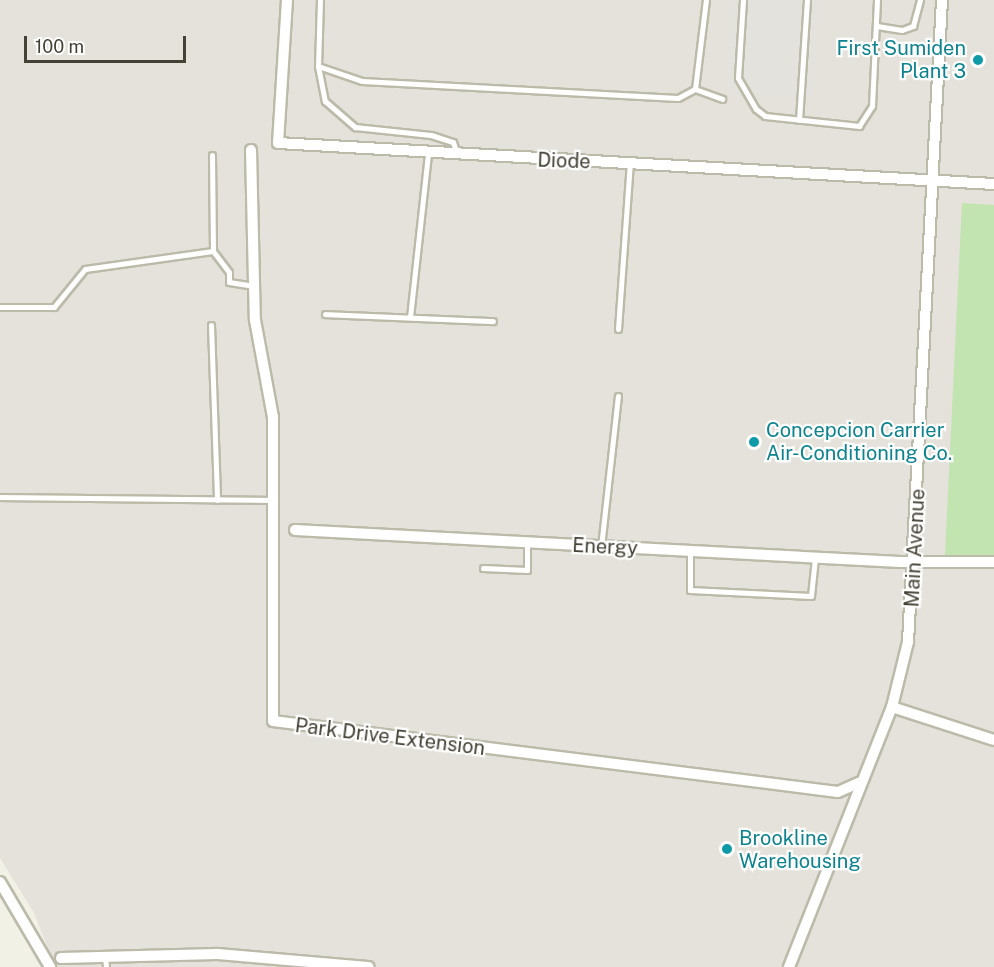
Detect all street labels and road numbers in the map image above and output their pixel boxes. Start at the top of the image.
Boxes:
street label: Diode [537,148,591,174]
street label: Main Avenue [900,488,930,608]
street label: Energy [572,533,638,561]
street label: Park Drive Extension [294,713,486,761]

